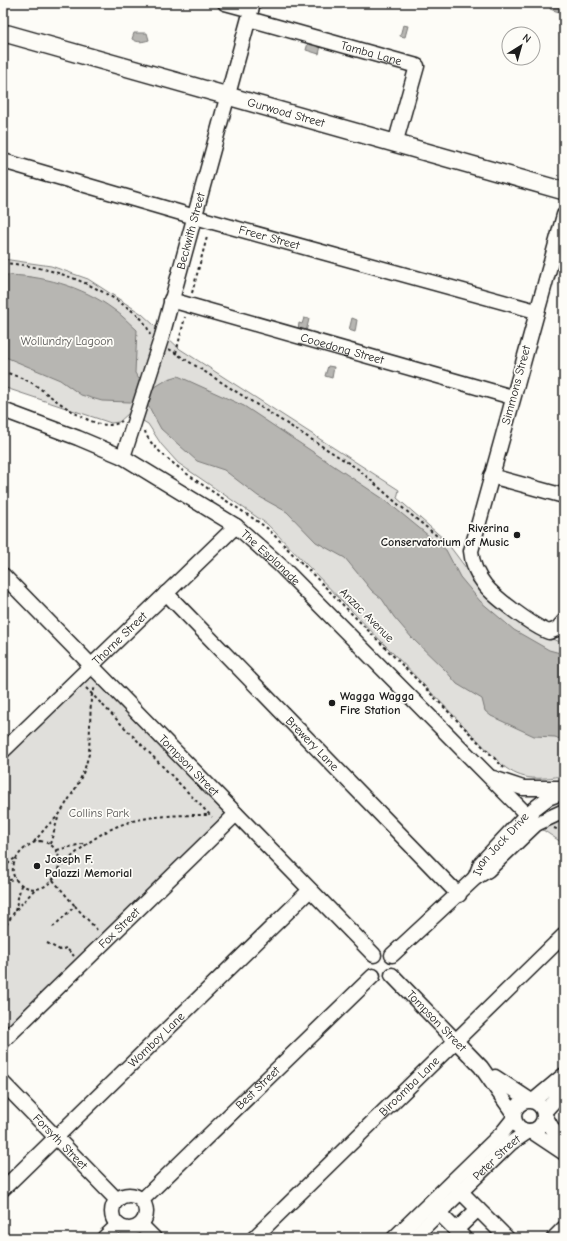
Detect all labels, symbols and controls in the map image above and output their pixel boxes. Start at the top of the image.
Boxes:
north arrow [501,26,541,66]
text: N [520,31,533,46]
street label: Tamba Lane [339,38,403,68]
street label: Gurwood Street [246,95,327,130]
street label: Beckwith Street [174,191,208,271]
street label: Freer Street [237,222,302,253]
street label: Cooedong Street [299,330,386,367]
park label: Wollundry Lagoon [21,334,113,348]
street label: Simmons Street [499,343,533,426]
place label: Riverina Conservatorium of Music [381,521,509,549]
street label: The Esplanade [238,527,303,588]
marker: Riverina Conservatorium of Music [512,530,522,540]
street label: Anzac Avenue [337,585,397,645]
street label: Thorne Street [89,609,150,668]
place label: Wagga Wagga Fire Station [340,689,414,717]
marker: Wagga Wagga Fire Station [327,698,337,708]
street label: Brewery Lane [283,714,342,774]
street label: Tompson Street [156,732,222,799]
park label: Collins Park [69,806,129,820]
street label: Ivan Jack Drive [470,810,532,878]
place label: Joseph F. Palazzi Memorial [45,852,132,880]
marker: Joseph F. Palazzi Memorial [32,861,42,871]
street label: Fox Street [95,904,143,951]
street label: Tompson Street [404,987,470,1055]
street label: Womboy Lane [125,1009,187,1070]
street label: Biroomba Lane [376,1054,442,1119]
street label: Best Street [233,1063,283,1112]
street label: Forsyth Street [30,1111,91,1173]
street label: Peter Street [470,1132,523,1183]

